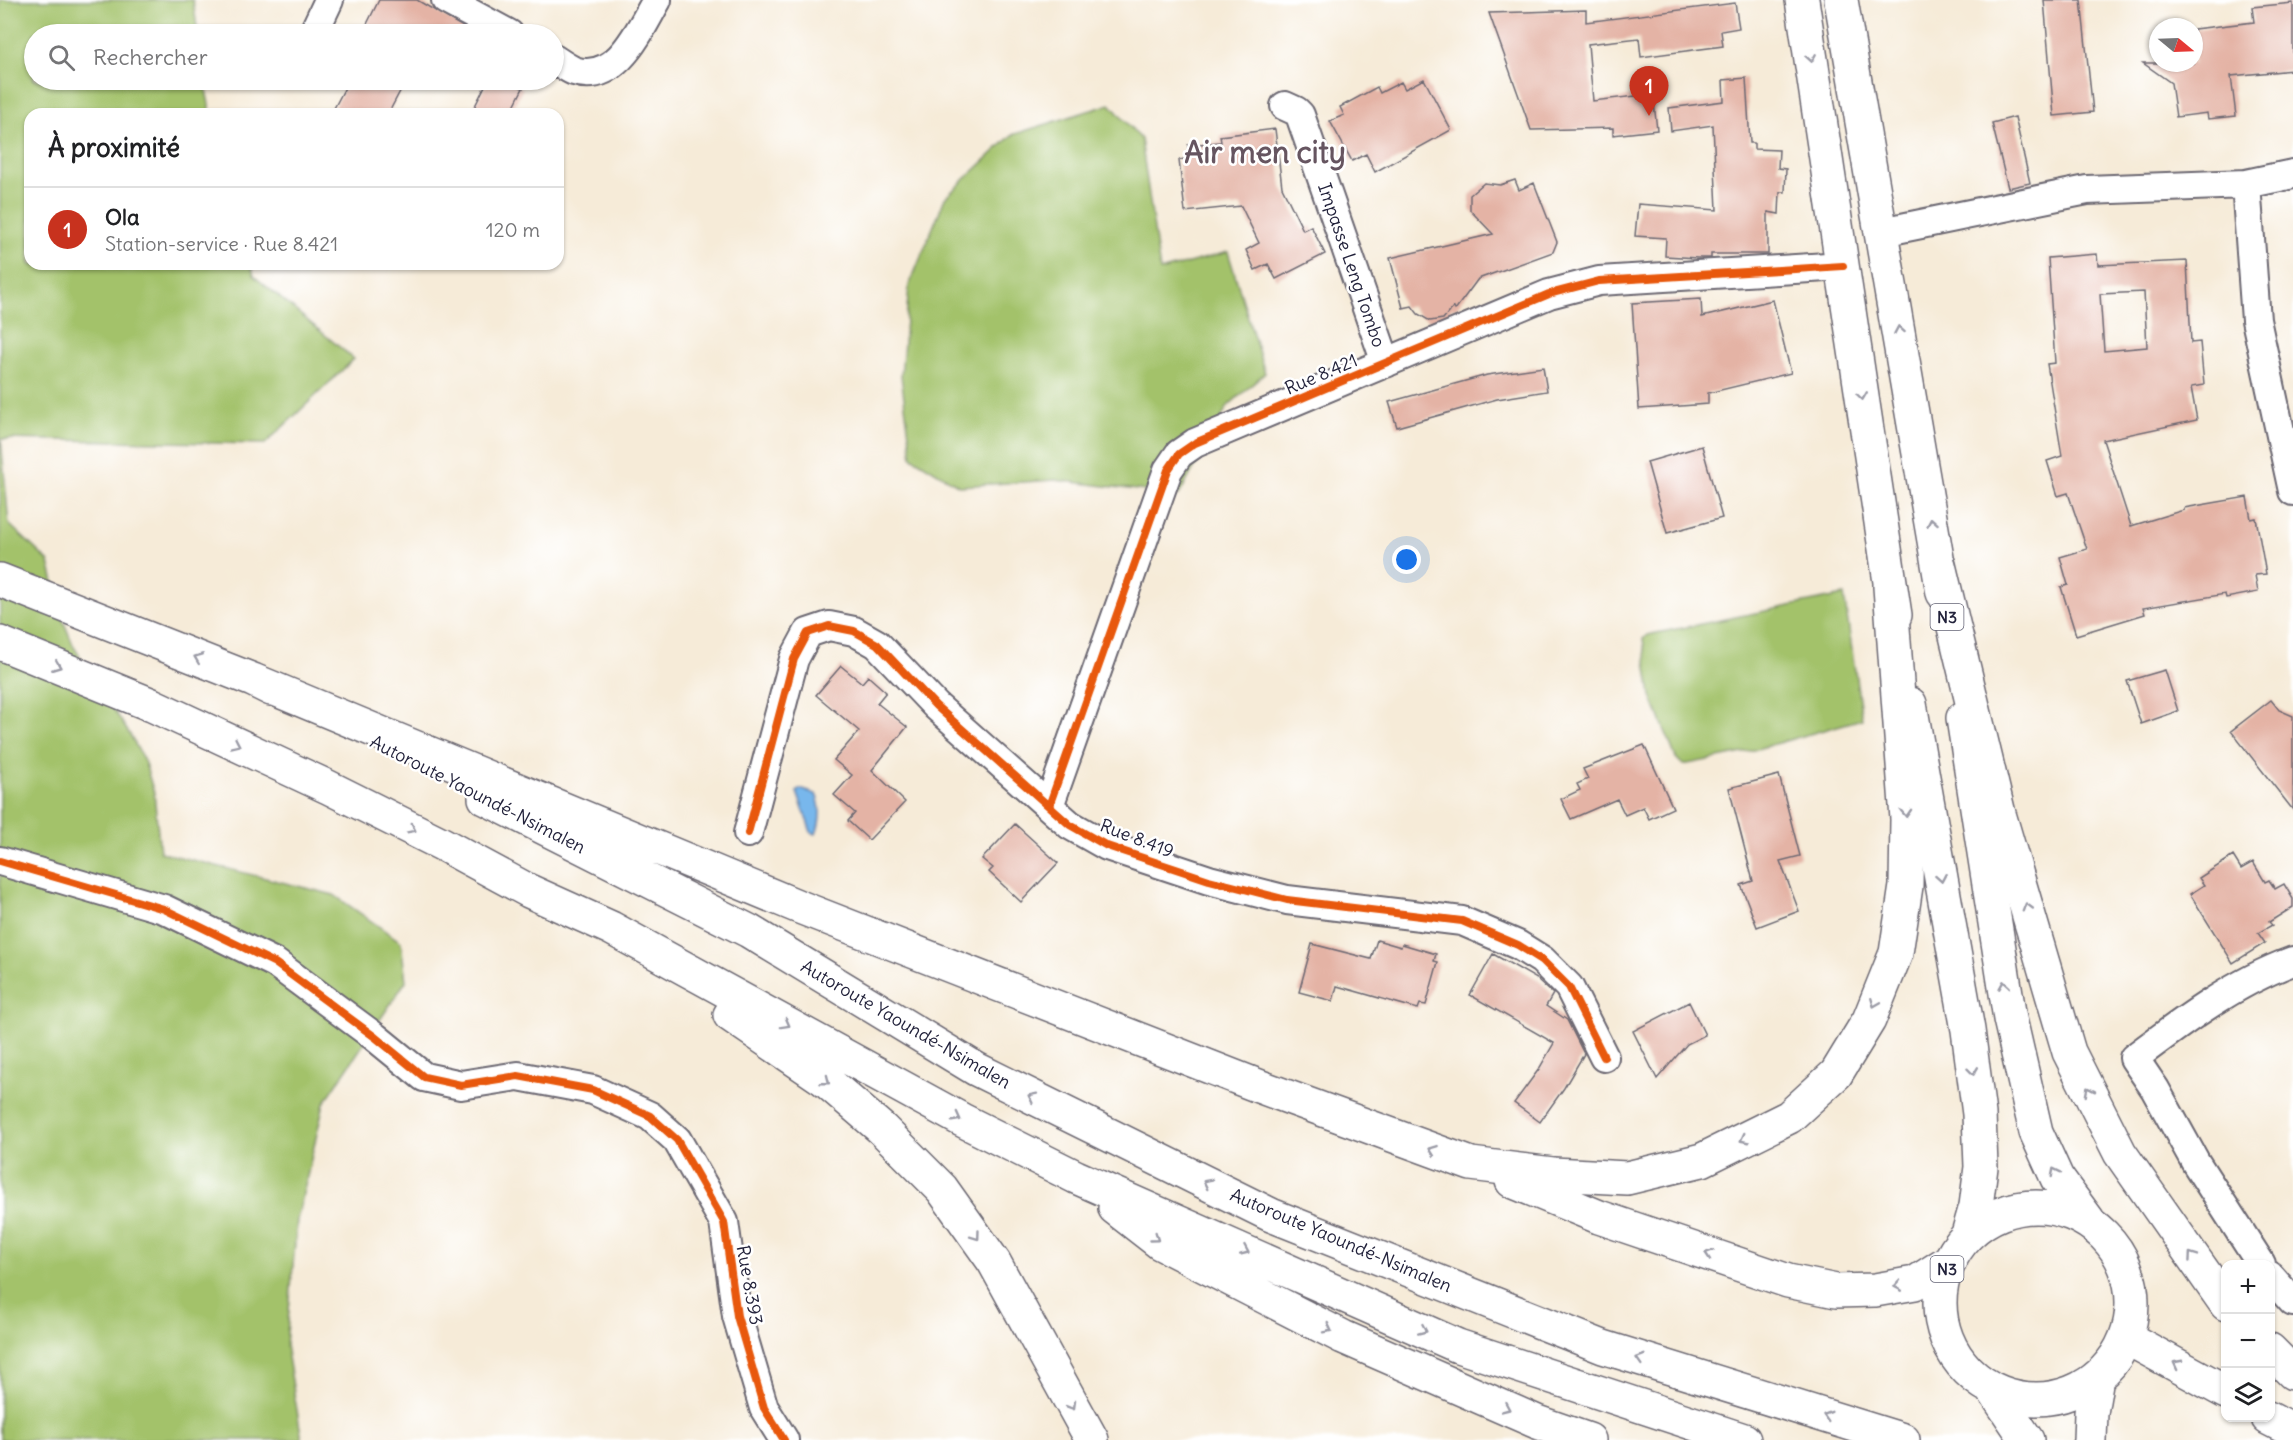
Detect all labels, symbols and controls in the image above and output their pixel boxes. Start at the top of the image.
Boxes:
north arrow [2149,18,2203,72]
search box [24,24,564,90]
icon: search [45,41,78,74]
text: Rechercher [93,43,208,71]
one-way arrow [1804,52,1817,62]
pin: 1 [1630,66,1668,116]
text: À proximité [48,131,180,164]
district label: Air men city [1184,133,1346,171]
street label: Impasse Leng Tombo [1313,180,1391,350]
text: Ola [105,203,140,231]
text: 1 [64,217,71,242]
text: 120 m [486,217,540,242]
text: Station-service · Rue 8.421 [105,231,338,256]
one-way arrow [1893,325,1906,335]
street label: Rue 8.421 [1281,348,1361,400]
one-way arrow [1856,391,1868,401]
one-way arrow [1926,518,1939,528]
your location [1392,545,1421,574]
road number: N3 [1930,604,1964,630]
one-way arrow [193,653,204,665]
one-way arrow [51,659,62,671]
street label: Autoroute Yaoundé-Nsimalen [366,730,590,858]
one-way arrow [230,736,241,748]
one-way arrow [1899,809,1912,818]
street label: Rue 8.419 [1097,813,1177,863]
one-way arrow [405,821,416,833]
one-way arrow [1935,874,1947,883]
one-way arrow [2022,902,2034,913]
street label: Autoroute Yaoundé-Nsimalen [797,954,1015,1094]
one-way arrow [1999,980,2011,989]
one-way arrow [1870,997,1882,1008]
one-way arrow [780,1017,790,1028]
one-way arrow [1967,1066,1979,1075]
one-way arrow [819,1074,830,1085]
one-way arrow [2085,1087,2096,1098]
one-way arrow [1028,1092,1039,1104]
one-way arrow [951,1111,961,1122]
one-way arrow [1739,1132,1750,1144]
one-way arrow [1428,1144,1439,1157]
one-way arrow [2051,1168,2062,1178]
one-way arrow [1203,1179,1213,1190]
street label: Autoroute Yaoundé-Nsimalen [1227,1183,1455,1297]
one-way arrow [969,1230,980,1241]
one-way arrow [1149,1231,1160,1242]
street label: Rue 8.393 [732,1243,768,1327]
one-way arrow [1238,1244,1249,1256]
one-way arrow [1704,1249,1714,1261]
one-way arrow [2188,1252,2199,1263]
road number: N3 [1930,1256,1964,1282]
map controls [2221,1260,2275,1422]
button: + [2221,1260,2275,1314]
one-way arrow [1893,1279,1903,1292]
button: − [2221,1314,2275,1368]
one-way arrow [1322,1322,1332,1333]
one-way arrow [1417,1323,1428,1335]
one-way arrow [1635,1354,1646,1366]
one-way arrow [2172,1360,2183,1371]
button: layers [2221,1368,2275,1422]
one-way arrow [1065,1399,1076,1410]
one-way arrow [1500,1401,1511,1413]
one-way arrow [1822,1411,1833,1424]

